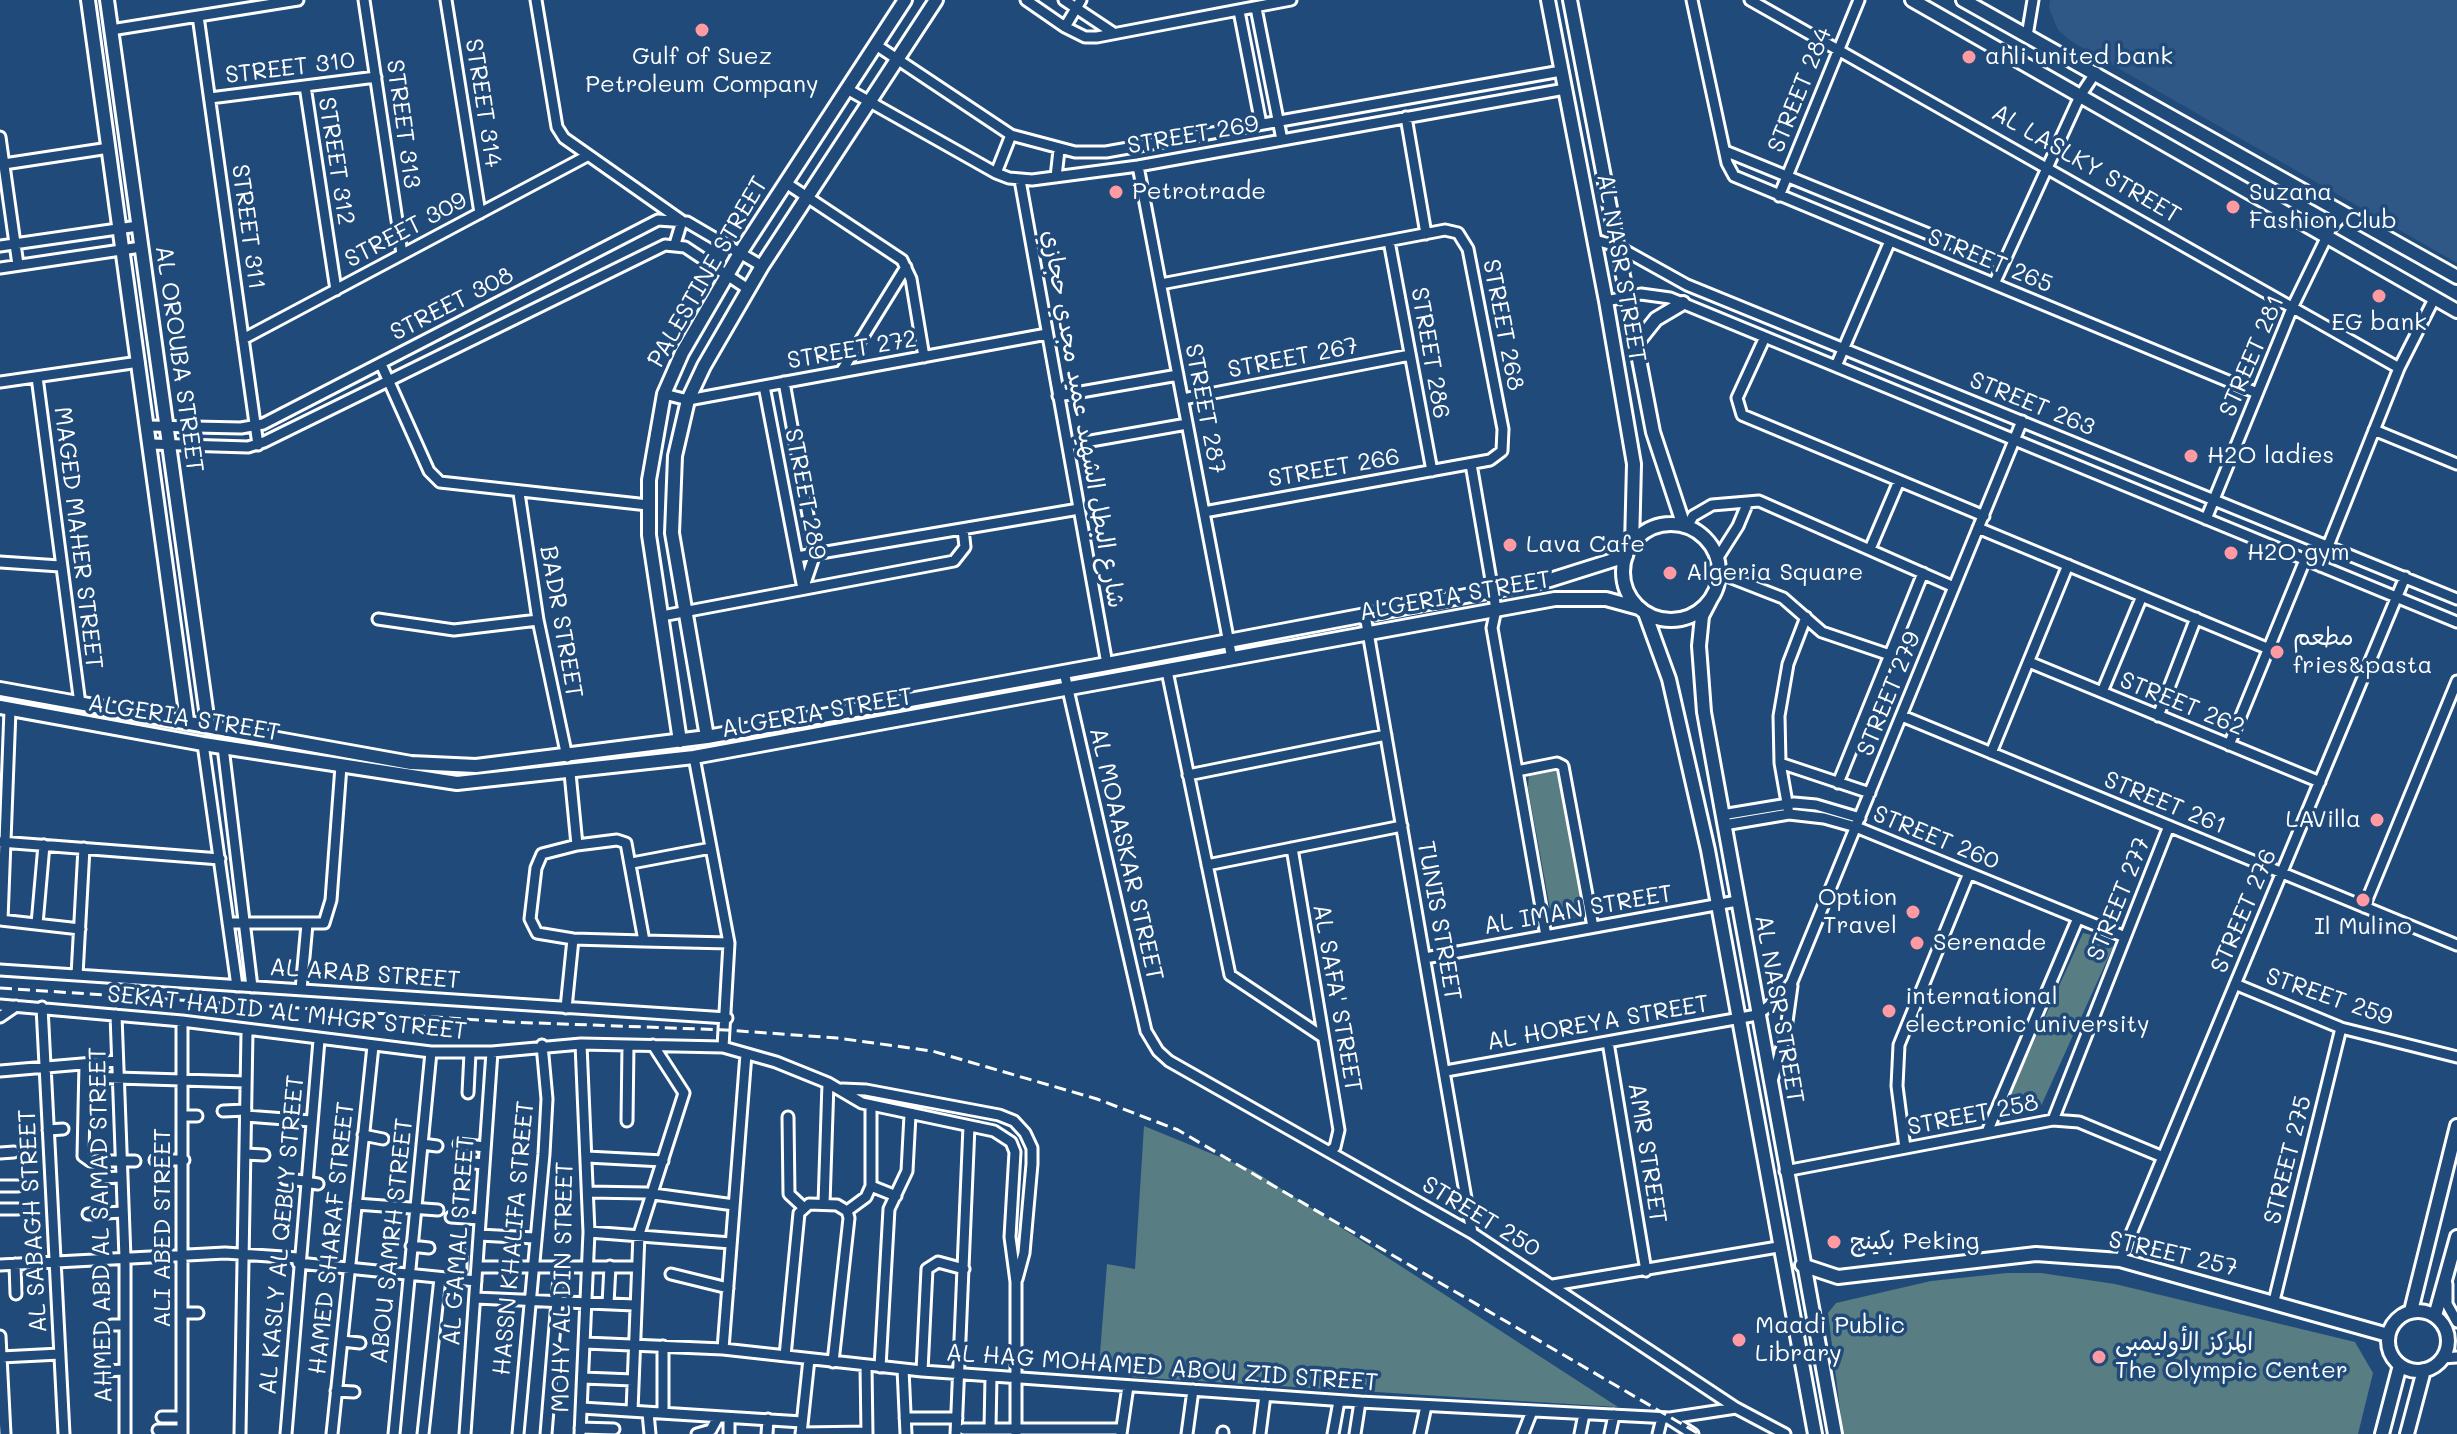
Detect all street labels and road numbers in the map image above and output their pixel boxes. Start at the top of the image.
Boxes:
street label: STREET 284 [1762,23,1838,157]
street label: STREET 314 [459,37,507,169]
street label: STREET 310 [224,46,356,90]
street label: STREET 313 [380,58,426,190]
street label: STREET 312 [312,95,360,227]
street label: AL LASLKY STREET [1986,98,2186,230]
street label: STREET 269 [1125,109,1261,161]
street label: STREET 311 [225,162,271,292]
street label: AL NASR STREET [1590,171,1652,365]
street label: PALESTINE STREET [642,172,774,372]
street label: STREET 309 [340,186,472,274]
street label: STREET 265 [1923,223,2057,299]
street label: شارع البطل الشهيد عميد مجدي حجازي [1036,228,1130,610]
street label: AL OROUBA STREET [149,244,209,474]
street label: STREET 268 [1476,257,1530,393]
street label: STREET 308 [386,261,518,347]
street label: STREET 286 [1404,285,1456,421]
street label: STREET 281 [2213,291,2291,421]
street label: STREET 272 [785,324,919,376]
street label: STREET 267 [1225,331,1361,385]
street label: STREET 287 [1178,341,1232,477]
street label: STREET 263 [1965,366,2099,442]
street label: MAGED MAHER STREET [48,405,108,671]
street label: STREET 289 [778,426,832,562]
street label: STREET 266 [1266,442,1402,494]
street label: BADR STREET [533,544,589,700]
street label: ALGERIA STREET [1357,565,1553,627]
street label: STREET 279 [1851,628,1927,760]
street label: STREET 262 [2115,666,2249,742]
street label: ALGERIA STREET [719,682,915,744]
street label: ALGERIA STREET [86,689,282,747]
street label: AL MOAASKAR STREET [1083,725,1169,983]
street label: STREET 261 [2100,765,2230,841]
street label: STREET 260 [1869,800,2003,876]
street label: STREET 277 [2081,833,2157,965]
street label: TUNIS STREET [1411,839,1467,1003]
street label: STREET 276 [2205,845,2283,977]
street label: AL IMAN STREET [1481,879,1675,941]
street label: AL SAFA' STREET [1306,902,1368,1094]
street label: AL NASR STREET [1748,912,1810,1106]
street label: AL ARAB STREET [269,953,461,995]
street label: STREET 259 [2262,962,2396,1032]
street label: SEKAT HADID AL MHGR STREET [106,980,468,1046]
street label: AL HOREYA STREET [1485,989,1711,1057]
street label: AHMED ABD AL SAMAD STREET [83,1047,119,1403]
street label: AL KASLY AL QEBLY STREET [254,1074,310,1396]
street label: AMR STREET [1622,1081,1672,1225]
street label: STREET 258 [1905,1088,2041,1142]
street label: STREET 275 [2258,1093,2318,1227]
street label: HASSN KHALIFA STREET [488,1099,540,1377]
street label: HAMED SHARAF STREET [303,1100,361,1376]
street label: AL SABAGH STREET [13,1108,53,1334]
street label: ABOU SAMRH STREET [365,1117,419,1365]
street label: ALI ABED STREET [149,1128,177,1328]
street label: AL GAMAL STREET [437,1135,481,1347]
street label: MOHY AL DIN STREET [546,1161,580,1413]
street label: STREET 250 [1417,1170,1545,1264]
street label: STREET 257 [2106,1225,2240,1283]
street label: AL HAG MOHAMED ABOU ZID STREET [945,1339,1379,1397]

